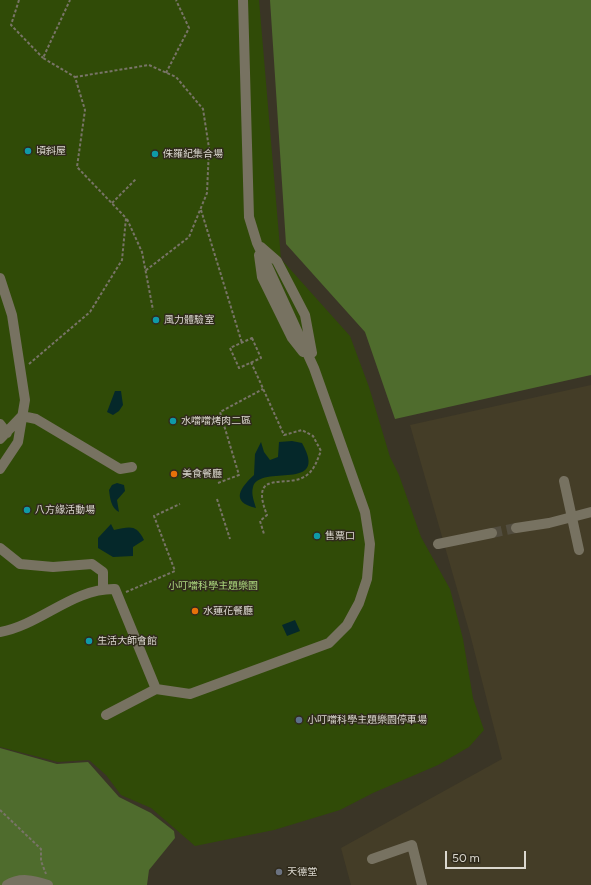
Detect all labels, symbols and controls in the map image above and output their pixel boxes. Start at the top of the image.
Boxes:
place label: 頃斜屋 [36,145,66,157]
marker: 頃斜屋 [23,146,33,156]
place label: 侏羅紀集合場 [163,148,223,160]
marker: 侏羅紀集合場 [150,149,160,159]
place label: 風力體驗室 [164,314,214,326]
marker: 風力體驗室 [151,315,161,325]
place label: 水噹噹烤肉二區 [181,415,251,427]
marker: 水噹噹烤肉二區 [168,416,178,426]
place label: 美食餐廳 [182,468,222,480]
marker: 美食餐廳 [169,469,179,479]
place label: 八方緣活動場 [35,504,95,516]
marker: 八方緣活動場 [22,505,32,515]
place label: 售票口 [325,530,355,542]
marker: 售票口 [312,531,322,541]
park label: 小叮噹科學主題樂園 [168,580,258,592]
place label: 水蓮花餐廳 [203,605,253,617]
marker: 水蓮花餐廳 [190,606,200,616]
place label: 生活大師會館 [97,635,157,647]
marker: 生活大師會館 [84,636,94,646]
place label: 小叮噹科學主題樂園停車場 [307,714,427,726]
marker: 小叮噹科學主題樂園停車場 [294,715,304,725]
scale bar [447,843,528,869]
text: 50 m [452,851,480,865]
place label: 天德堂 [287,866,317,878]
marker: 天德堂 [274,867,284,877]

